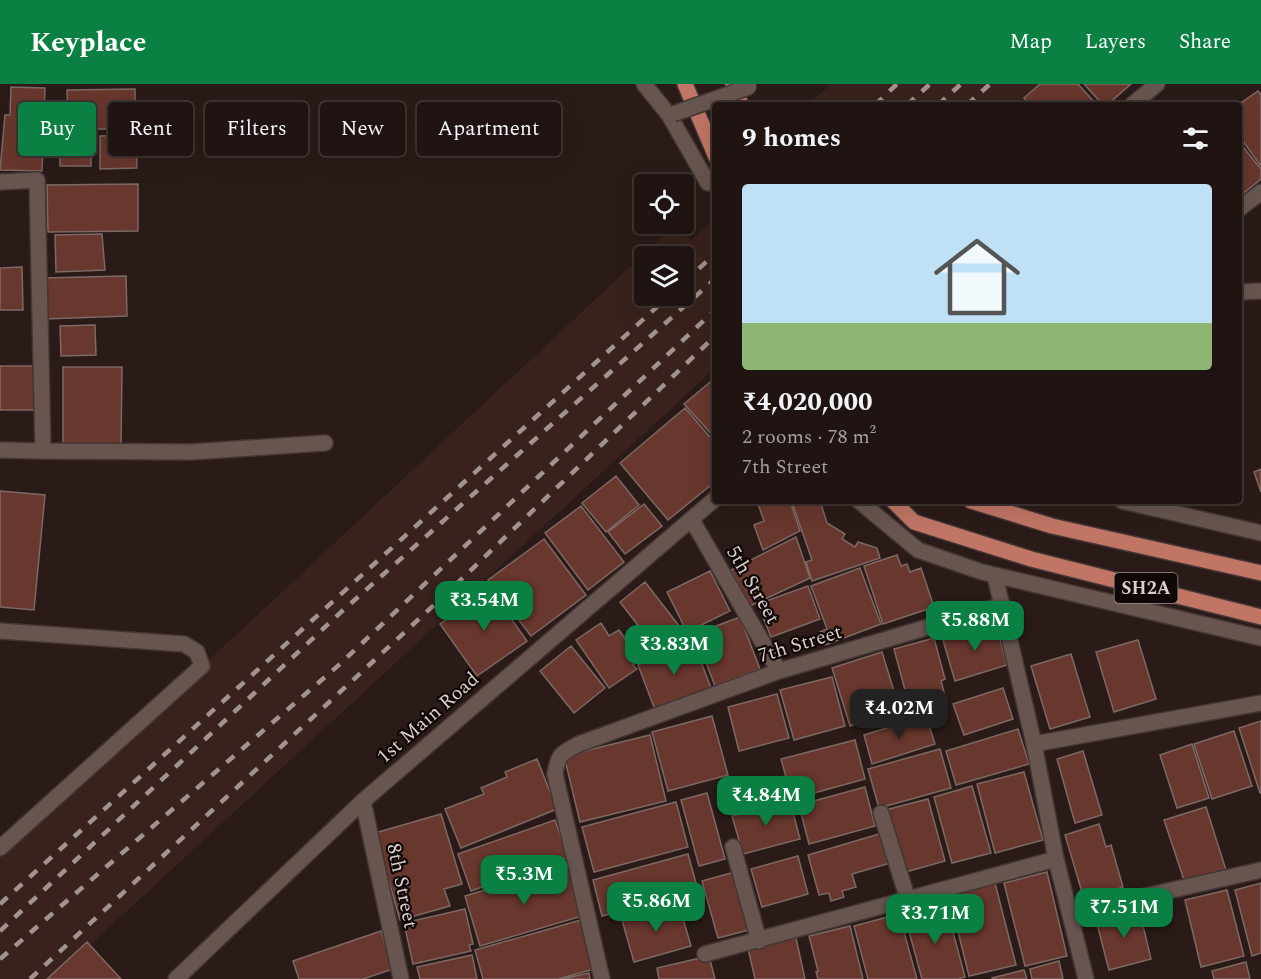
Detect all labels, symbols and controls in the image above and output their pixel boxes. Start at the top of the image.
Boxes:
text: Keyplace [30,21,146,64]
text: Map [1010,26,1052,58]
text: Layers [1085,26,1146,58]
text: Share [1179,26,1231,58]
chip: Buy [18,102,96,156]
chip: Rent [108,102,193,156]
chip: Filters [205,102,308,156]
chip: New [320,102,405,156]
chip: Apartment [417,102,561,156]
text: 9 homes [742,118,841,158]
icon: filters [1179,122,1212,155]
map controls [634,174,694,306]
button: locate [634,174,694,234]
icon: home [923,223,1031,331]
button: layers [634,246,694,306]
text: ₹4,020,000 [742,382,873,422]
text: 2 rooms · 78 m² [742,422,876,452]
text: 7th Street [742,452,828,482]
street label: 5th Street [718,540,788,630]
road number: SH2A [1114,573,1178,603]
pin: ₹3.54M [435,581,533,632]
text: ₹3.54M [449,585,519,615]
pin: ₹5.88M [926,601,1024,652]
text: ₹5.88M [940,605,1010,635]
street label: 7th Street [754,617,846,671]
pin: ₹3.83M [625,625,723,676]
text: ₹3.83M [639,629,709,659]
street label: 1st Main Road [370,665,486,771]
pin: ₹4.02M [850,689,948,740]
text: ₹4.02M [864,693,934,723]
pin: ₹4.84M [717,776,815,827]
text: ₹4.84M [731,780,801,810]
street label: 8th Street [378,841,426,931]
pin: ₹5.3M [482,855,566,906]
text: ₹5.3M [495,859,553,889]
pin: ₹5.86M [607,882,705,933]
text: ₹5.86M [621,886,691,916]
pin: ₹7.51M [1075,888,1173,939]
text: ₹7.51M [1089,892,1159,922]
pin: ₹3.71M [886,894,984,945]
text: ₹3.71M [900,898,970,928]

